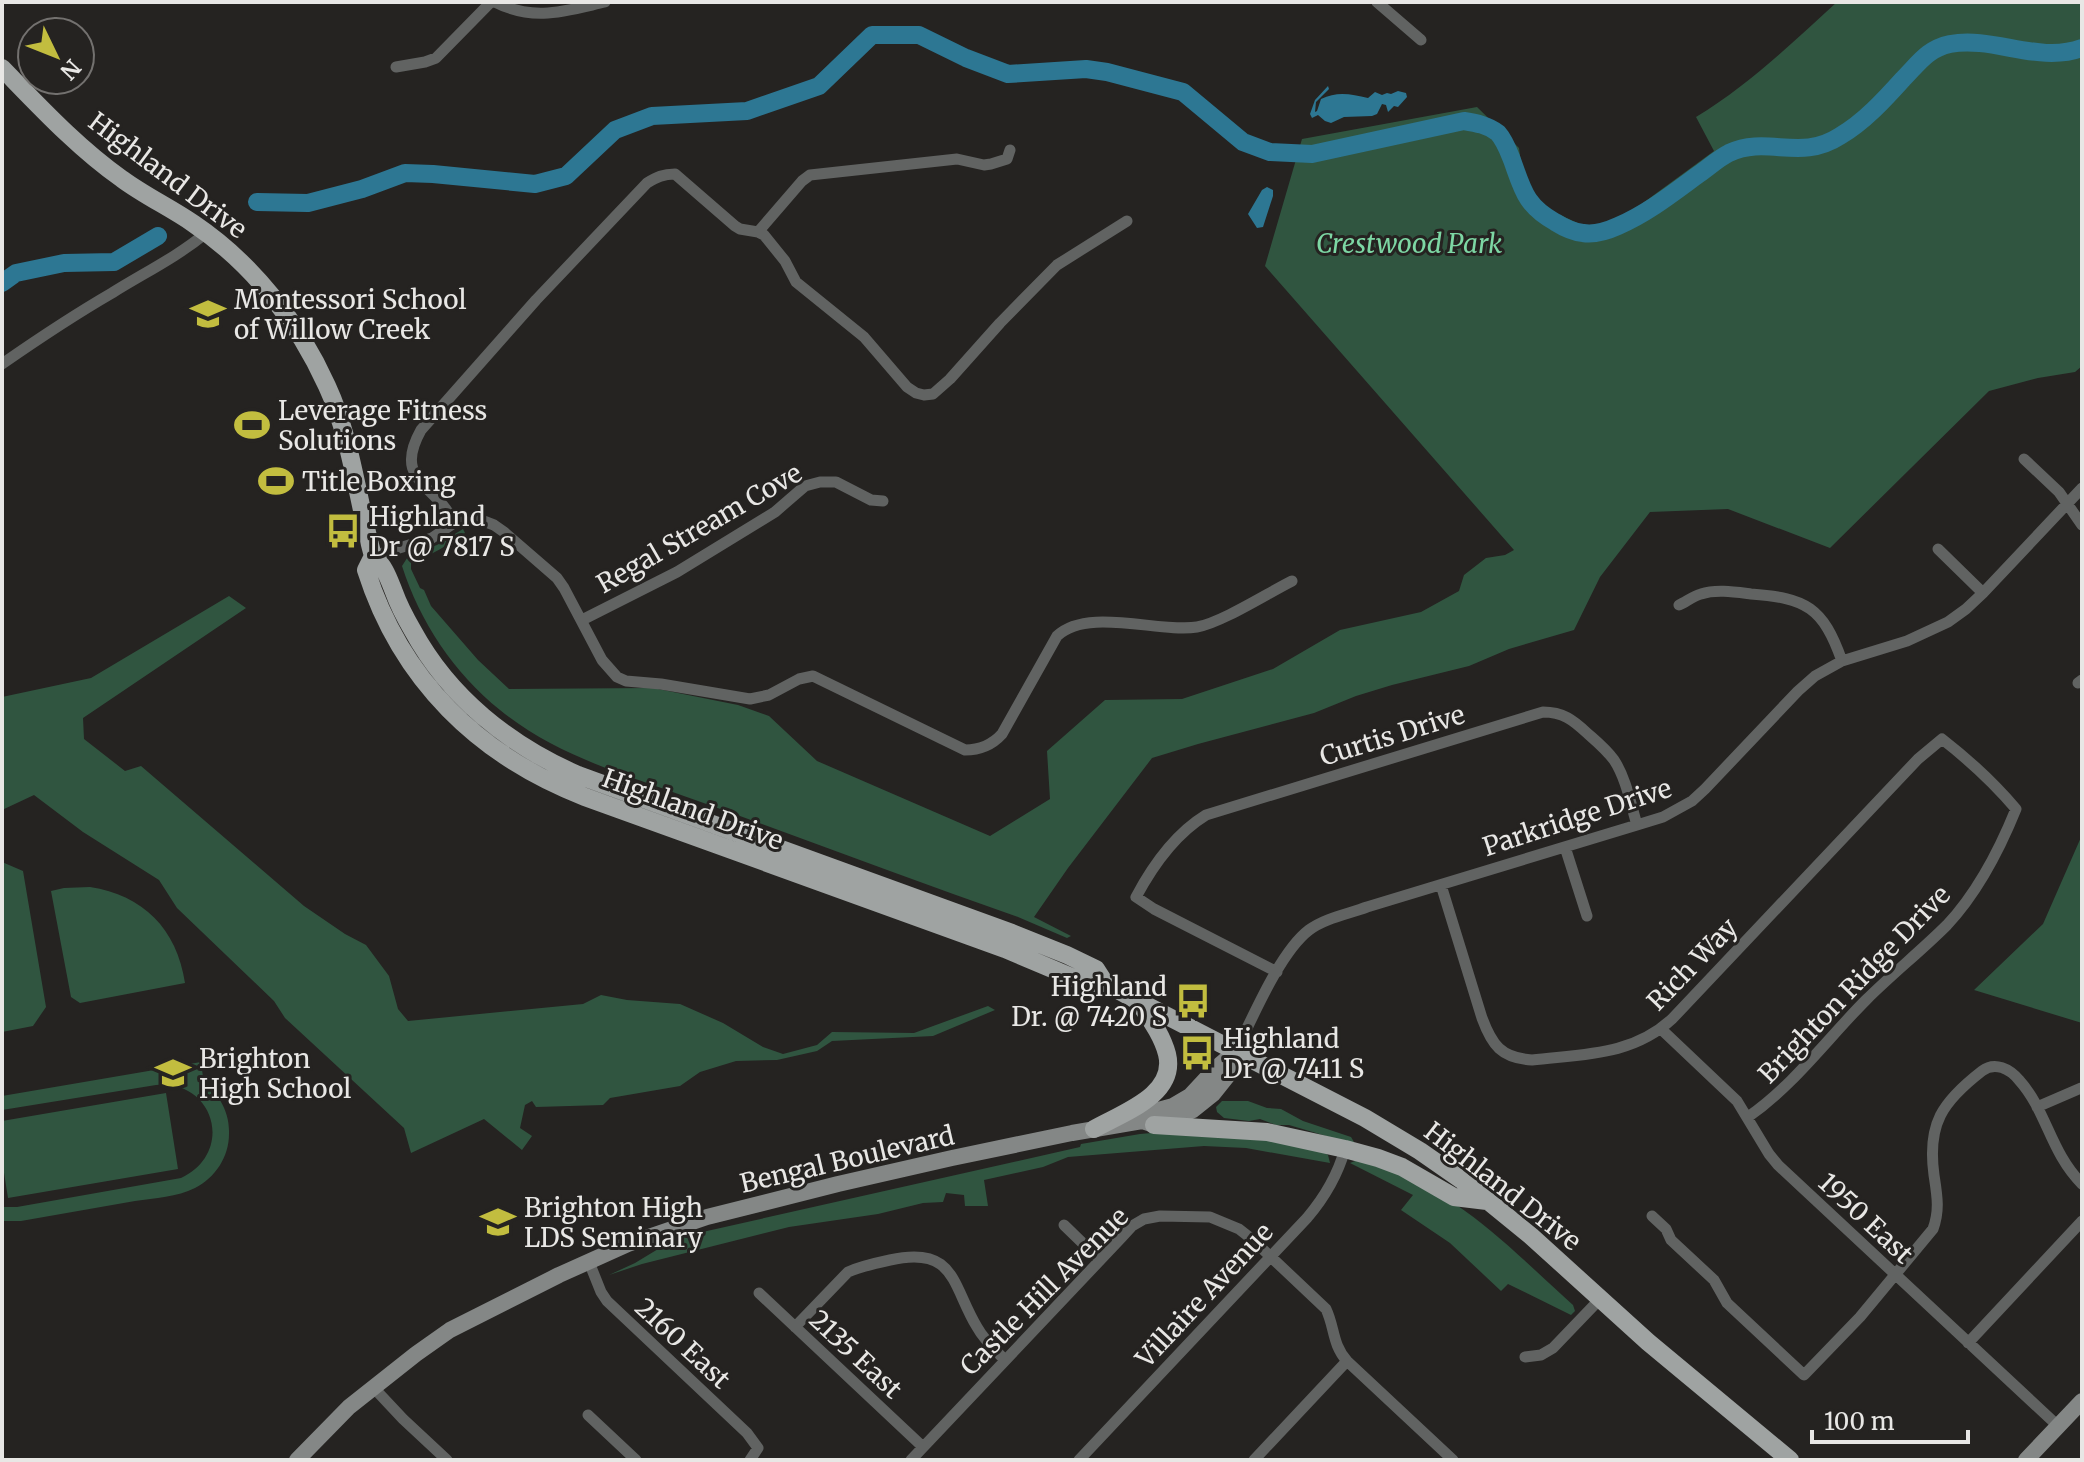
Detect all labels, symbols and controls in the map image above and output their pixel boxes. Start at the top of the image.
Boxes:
north arrow [16,16,96,96]
text: N [54,54,87,86]
street label: Highland Drive [82,105,254,245]
park label: Crestwood Park [1316,227,1502,260]
place label: Montessori School of Willow Creek [234,283,466,346]
school or university icon: Montessori School of Willow Creek [189,295,227,333]
place label: Leverage Fitness Solutions [278,394,487,457]
sports icon: Leverage Fitness Solutions [233,406,271,444]
street label: Regal Stream Cove [590,456,808,600]
sports icon: Title Boxing [257,462,295,500]
place label: Title Boxing [302,465,456,498]
place label: Highland Dr @ 7817 S [369,500,515,563]
bus stop icon: Highland Dr @ 7817 S [324,512,362,550]
street label: Curtis Drive [1316,697,1468,773]
street label: Highland Drive [598,761,788,857]
street label: Parkridge Drive [1479,771,1675,863]
street label: Brighton Ridge Drive [1751,878,1957,1090]
street label: Rich Way [1640,910,1745,1017]
place label: Highland Dr. @ 7420 S [1011,970,1167,1033]
bus stop icon: Highland Dr. @ 7420 S [1174,982,1212,1020]
place label: Highland Dr @ 7411 S [1223,1022,1364,1085]
bus stop icon: Highland Dr @ 7411 S [1178,1034,1216,1072]
place label: Brighton High School [199,1042,351,1105]
school or university icon: Brighton High School [154,1054,192,1092]
street label: Highland Drive [1418,1115,1588,1257]
street label: Bengal Boulevard [737,1118,958,1200]
street label: 1950 East [1812,1166,1920,1270]
place label: Brighton High LDS Seminary [524,1191,704,1254]
street label: Castle Hill Avenue [953,1200,1135,1382]
school or university icon: Brighton High LDS Seminary [479,1203,517,1241]
street label: Villaire Avenue [1128,1216,1280,1375]
street label: 2160 East [629,1291,737,1395]
street label: 2135 East [803,1303,909,1405]
scale bar [1812,1394,1968,1444]
text: 100 m [1824,1406,1895,1437]

